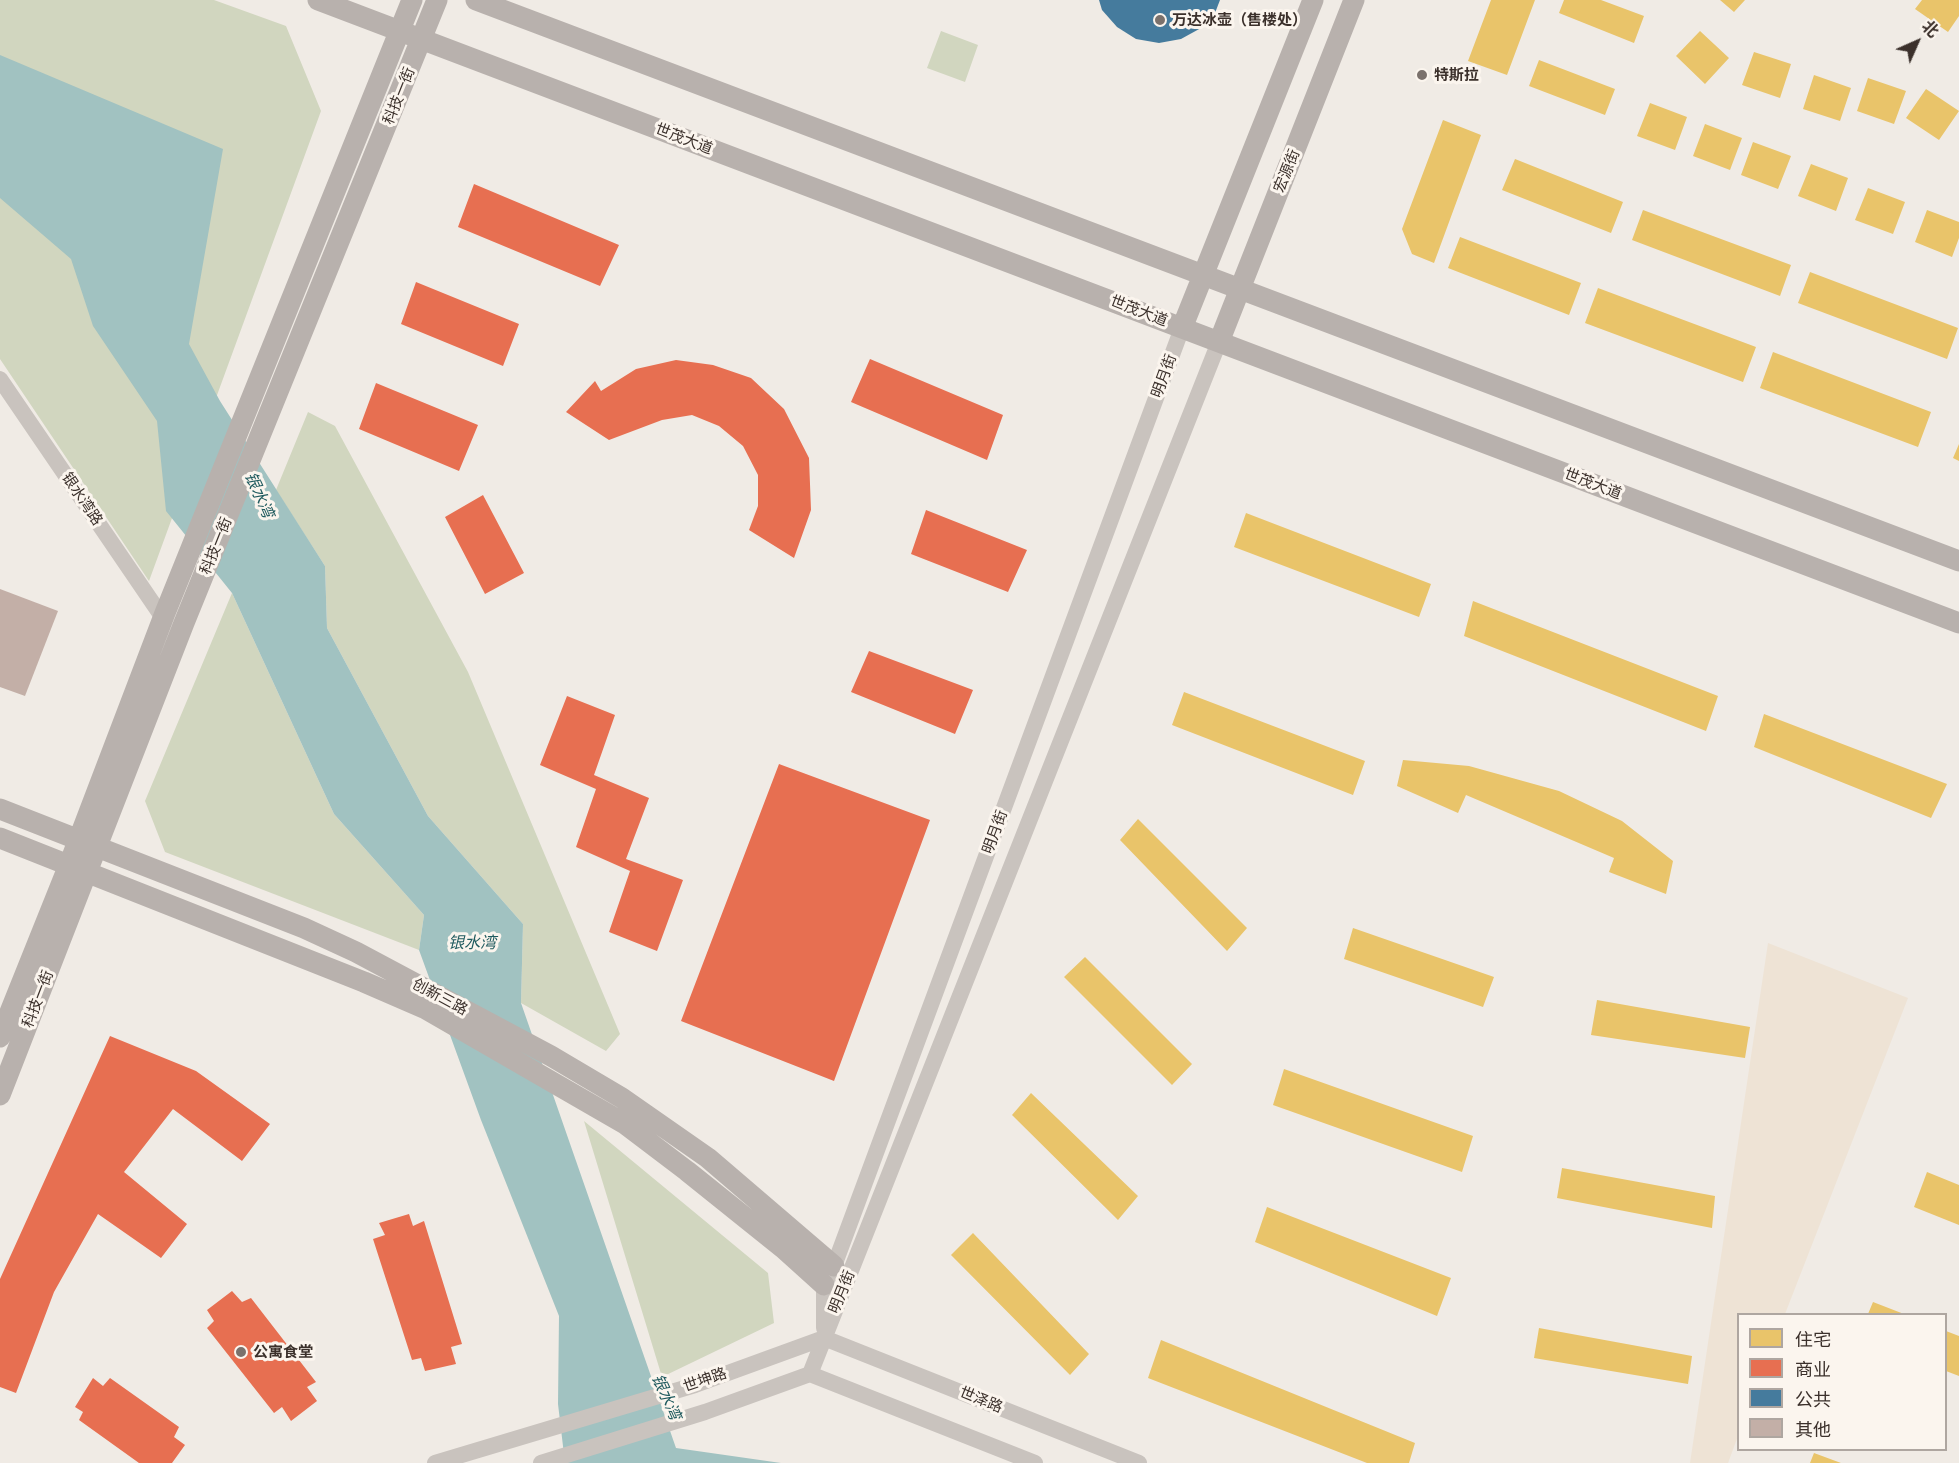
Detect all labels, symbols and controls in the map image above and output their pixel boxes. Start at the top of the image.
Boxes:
place label: 万达冰壶（售楼处） [1172,11,1307,29]
north arrow [1887,12,1947,72]
marker: 万达冰壶（售楼处） [1153,13,1167,27]
text: 北 [1918,17,1942,41]
street label: 科技一街 [379,65,419,127]
place label: 特斯拉 [1434,66,1479,84]
marker: 特斯拉 [1415,68,1429,82]
street label: 世茂大道 [653,120,715,158]
street label: 宏源街 [1270,147,1304,195]
street label: 世茂大道 [1108,292,1170,330]
street label: 明月街 [1148,352,1180,400]
street label: 世茂大道 [1562,465,1624,503]
street label: 银水湾路 [58,469,106,529]
water label: 银水湾 [240,469,278,521]
street label: 科技一街 [196,515,236,577]
street label: 明月街 [979,808,1011,856]
water label: 银水湾 [448,933,496,953]
street label: 科技一街 [19,968,57,1030]
street label: 创新三路 [409,975,471,1019]
street label: 明月街 [825,1268,859,1316]
legend [1737,1313,1947,1451]
text: 住宅 [1795,1329,1831,1350]
place label: 公寓食堂 [253,1343,313,1361]
marker: 公寓食堂 [234,1345,248,1359]
text: 商业 [1795,1359,1831,1380]
street label: 世坤路 [681,1364,729,1396]
water label: 银水湾 [647,1371,685,1423]
street label: 世泽路 [957,1383,1005,1417]
text: 公共 [1795,1389,1831,1410]
text: 其他 [1795,1419,1831,1440]

